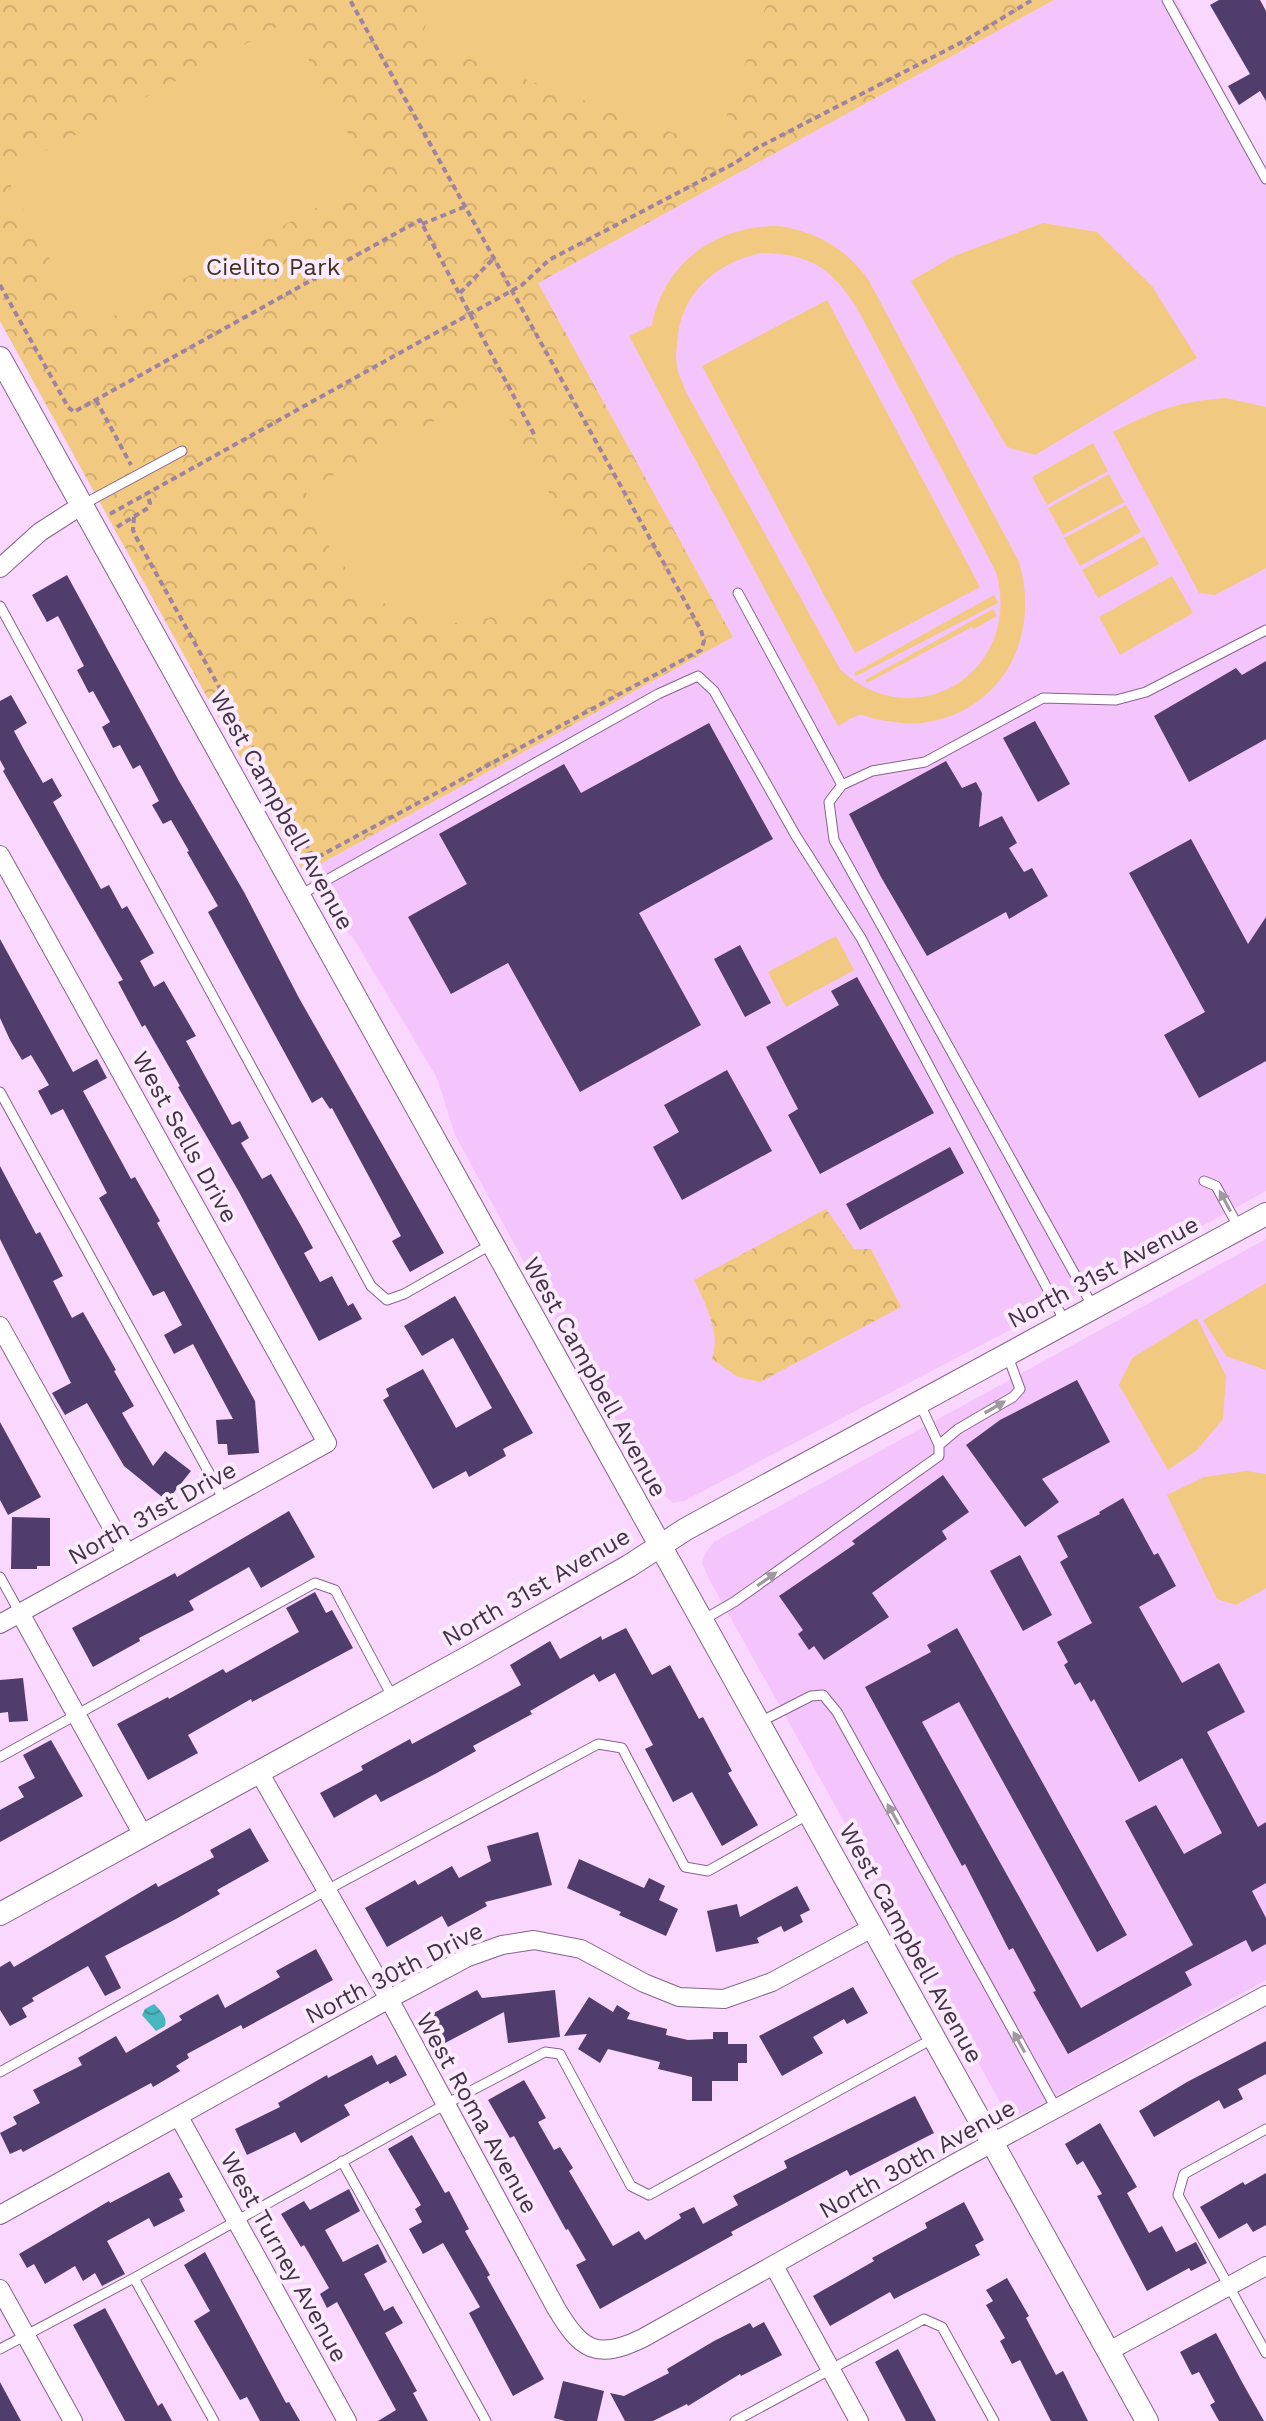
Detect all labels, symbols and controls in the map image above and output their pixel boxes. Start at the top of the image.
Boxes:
park label: Cielito Park [206,253,341,281]
street label: West Campbell Avenue [204,685,360,935]
street label: West Sells Drive [126,1046,244,1228]
one-way arrow [1218,1190,1231,1213]
street label: North 31st Avenue [1003,1210,1203,1334]
street label: West Campbell Avenue [517,1252,673,1502]
one-way arrow [984,1400,1007,1414]
street label: North 31st Drive [63,1455,241,1571]
street label: North 31st Avenue [437,1522,635,1652]
one-way arrow [756,1572,777,1587]
one-way arrow [886,1803,900,1825]
street label: West Campbell Avenue [833,1818,989,2068]
street label: North 30th Drive [300,1916,488,2030]
street label: West Roma Avenue [410,2008,544,2218]
one-way arrow [1012,2030,1026,2053]
street label: North 30th Avenue [814,2093,1020,2225]
street label: West Turney Avenue [215,2147,353,2367]

